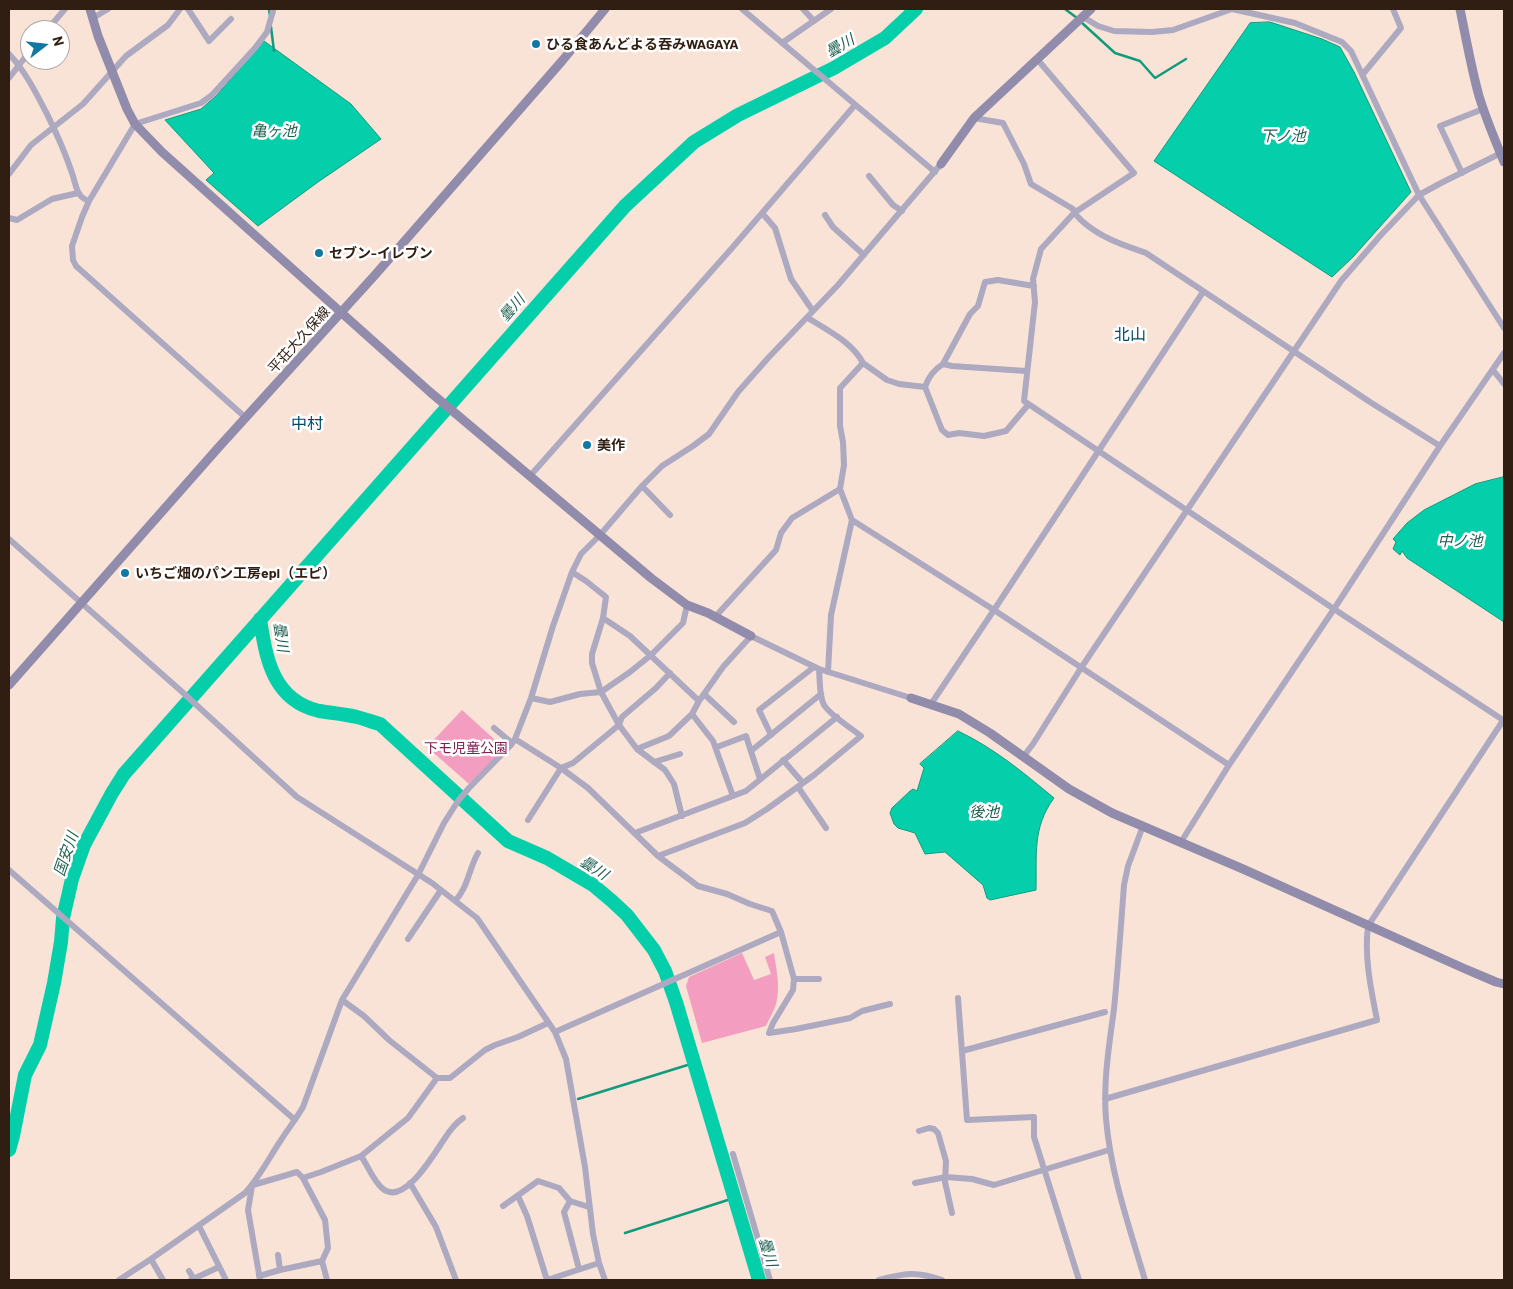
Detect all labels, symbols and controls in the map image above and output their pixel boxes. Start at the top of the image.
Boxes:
north arrow [20,20,70,70]
water label: 曇川 [823,31,857,61]
text: N [49,34,68,48]
place label: ひる食あんどよる吞みWAGAYA [546,36,739,52]
marker: ひる食あんどよる吞みWAGAYA [530,38,542,50]
water label: 亀ヶ池 [252,122,296,140]
water label: 下ノ池 [1261,127,1305,145]
place label: セブン-イレブン [329,245,433,261]
marker: セブン-イレブン [313,247,325,259]
water label: 曇川 [495,291,529,325]
street label: 平荘大久保線 [265,303,333,377]
district label: 北山 [1114,325,1146,345]
district label: 中村 [291,414,323,434]
place label: 美作 [597,437,625,453]
marker: 美作 [581,439,593,451]
water label: 中ノ池 [1438,532,1482,550]
place label: いちご畑のパン工房epi（エピ） [135,565,336,581]
marker: いちご畑のパン工房epi（エピ） [119,567,131,579]
water label: 曇川 [270,621,292,653]
park label: 下モ児童公園 [424,740,508,756]
water label: 後池 [969,803,999,821]
water label: 国安川 [50,830,82,878]
water label: 曇川 [577,852,611,884]
water label: 曇川 [755,1235,781,1269]

